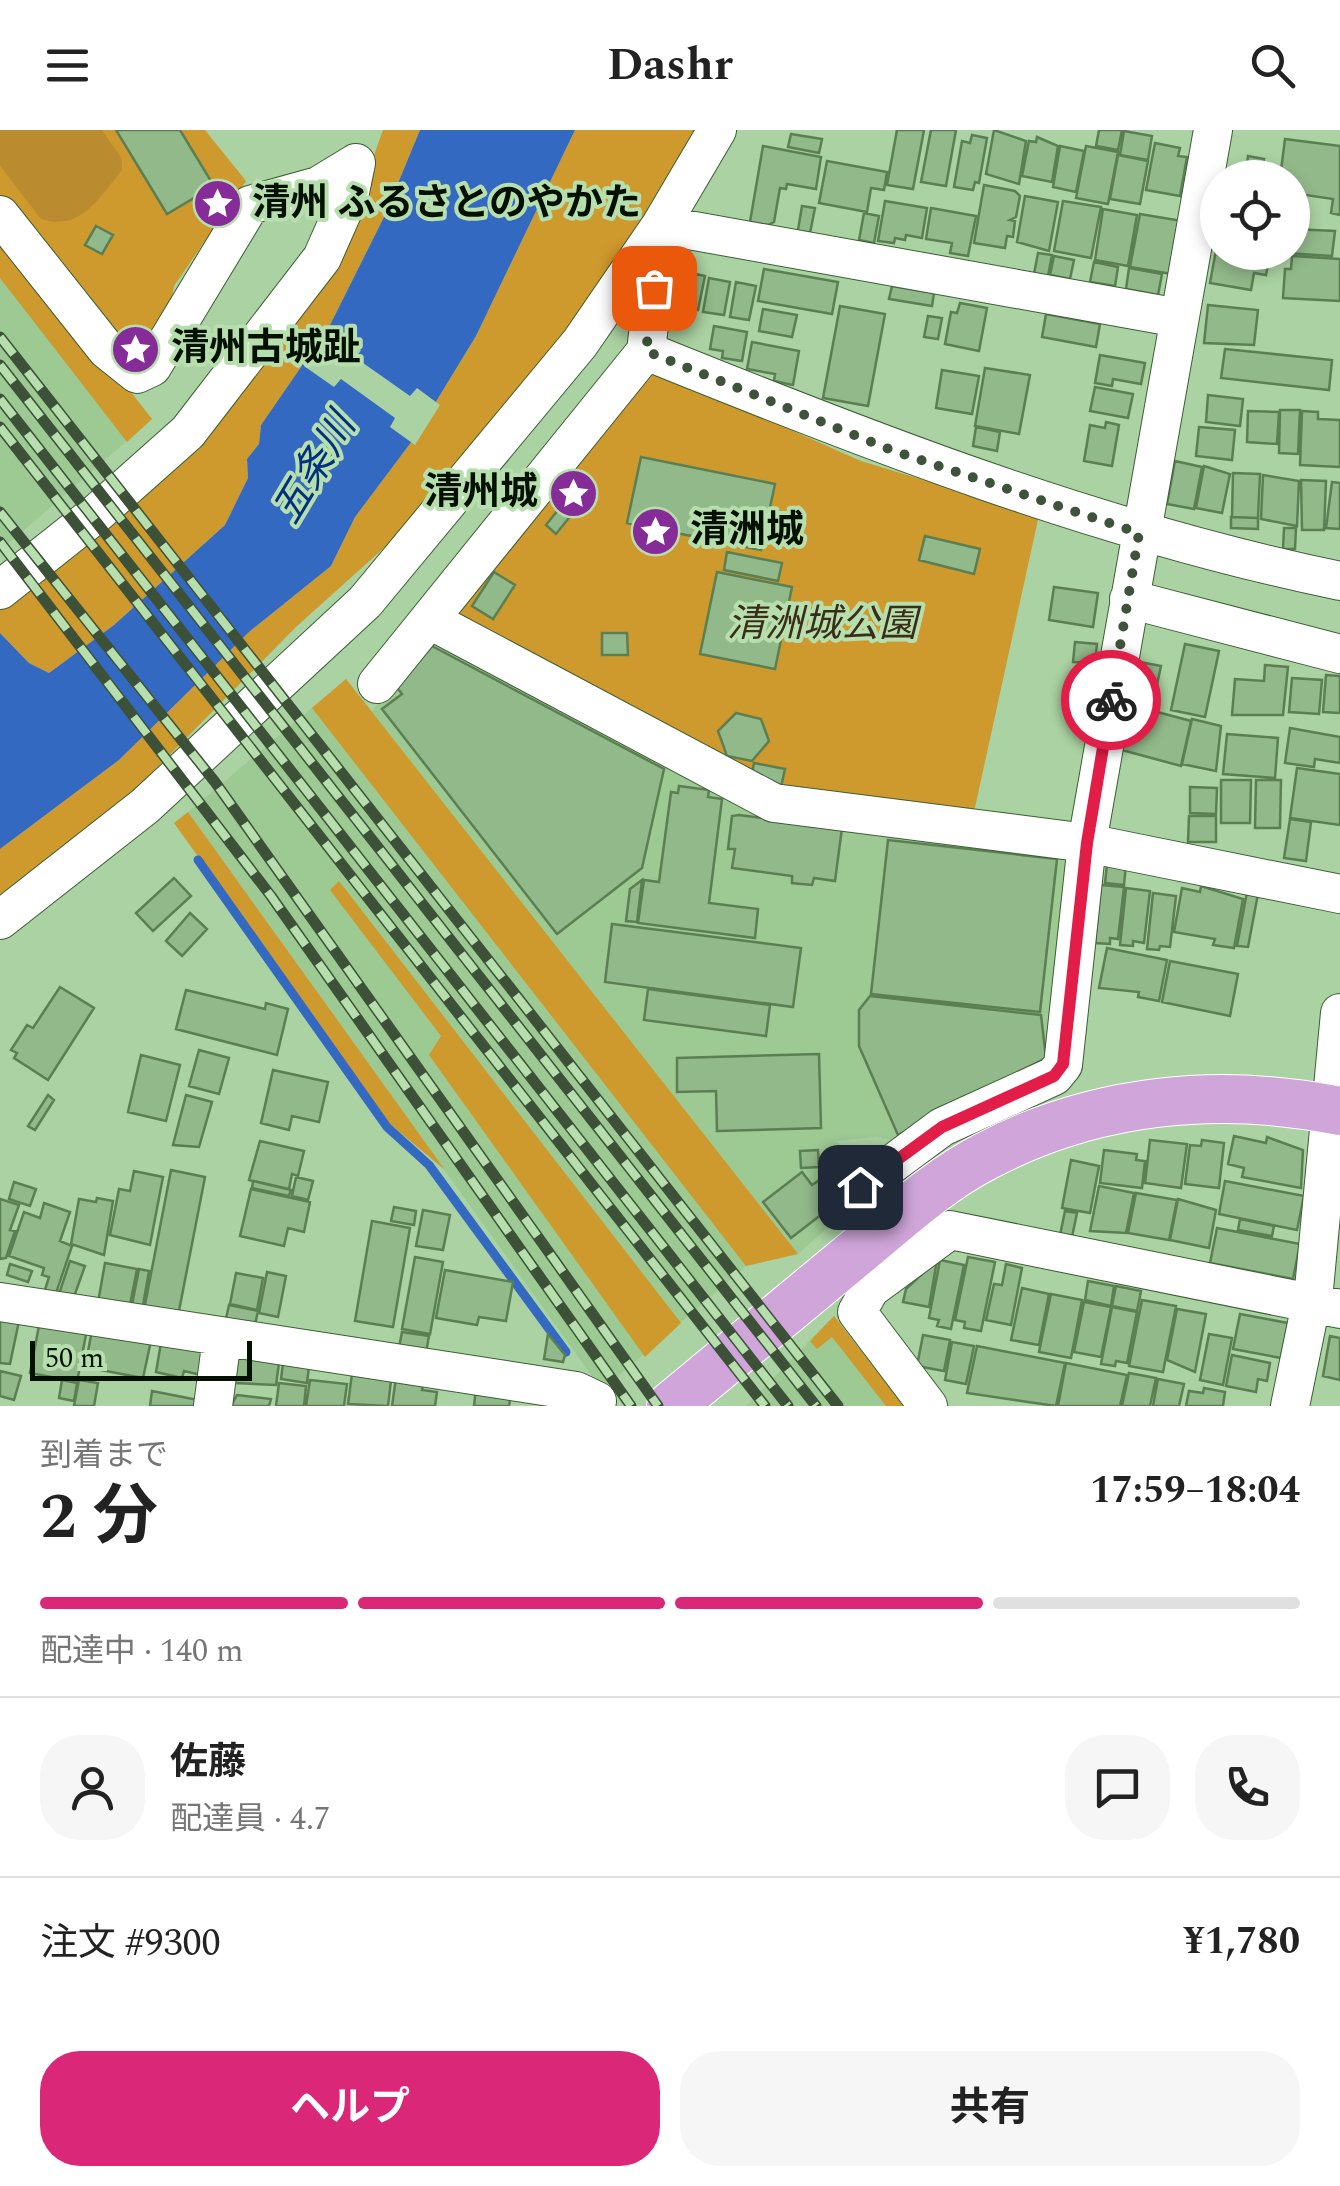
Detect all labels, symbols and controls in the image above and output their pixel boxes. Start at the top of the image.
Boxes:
text: Dashr [607,31,733,100]
icon: menu [40,38,95,93]
icon: search [1245,38,1300,93]
map controls [1200,160,1310,270]
button: locate [1200,160,1310,270]
place label: 清州 ふるさとのやかた [252,175,641,233]
place icon: 清州 ふるさとのやかた [191,178,243,230]
pin [612,246,697,331]
icon: bag [627,261,682,316]
place label: 清州古城趾 [171,320,361,378]
place icon: 清州古城趾 [110,323,162,375]
water label: 五条川 [258,398,374,536]
place label: 清州城 [424,464,538,522]
place icon: 清州城 [547,467,599,519]
place label: 清洲城 [690,502,804,560]
place icon: 清洲城 [629,505,681,557]
park label: 清洲城公園 [727,596,922,654]
courier [1061,650,1161,750]
icon: bike [1084,673,1139,728]
pin [818,1145,903,1230]
icon: home [833,1160,888,1215]
scale bar [30,1336,252,1380]
text: 50 m [45,1337,104,1380]
text: 到着まで [40,1431,168,1480]
text: 17:59–18:04 [1090,1462,1300,1520]
text: 2 分 [40,1468,158,1567]
text: 配達中 · 140 m [40,1627,244,1676]
text: 佐藤 [170,1734,246,1792]
button: person [40,1735,145,1840]
button: chat [1065,1735,1170,1840]
button: phone [1195,1735,1300,1840]
text: 配達員 · 4.7 [170,1795,330,1844]
text: ¥1,780 [1183,1913,1300,1971]
text: 注文 #9300 [40,1915,221,1973]
button: ヘルプ [40,2051,660,2166]
button: 共有 [680,2051,1300,2166]

